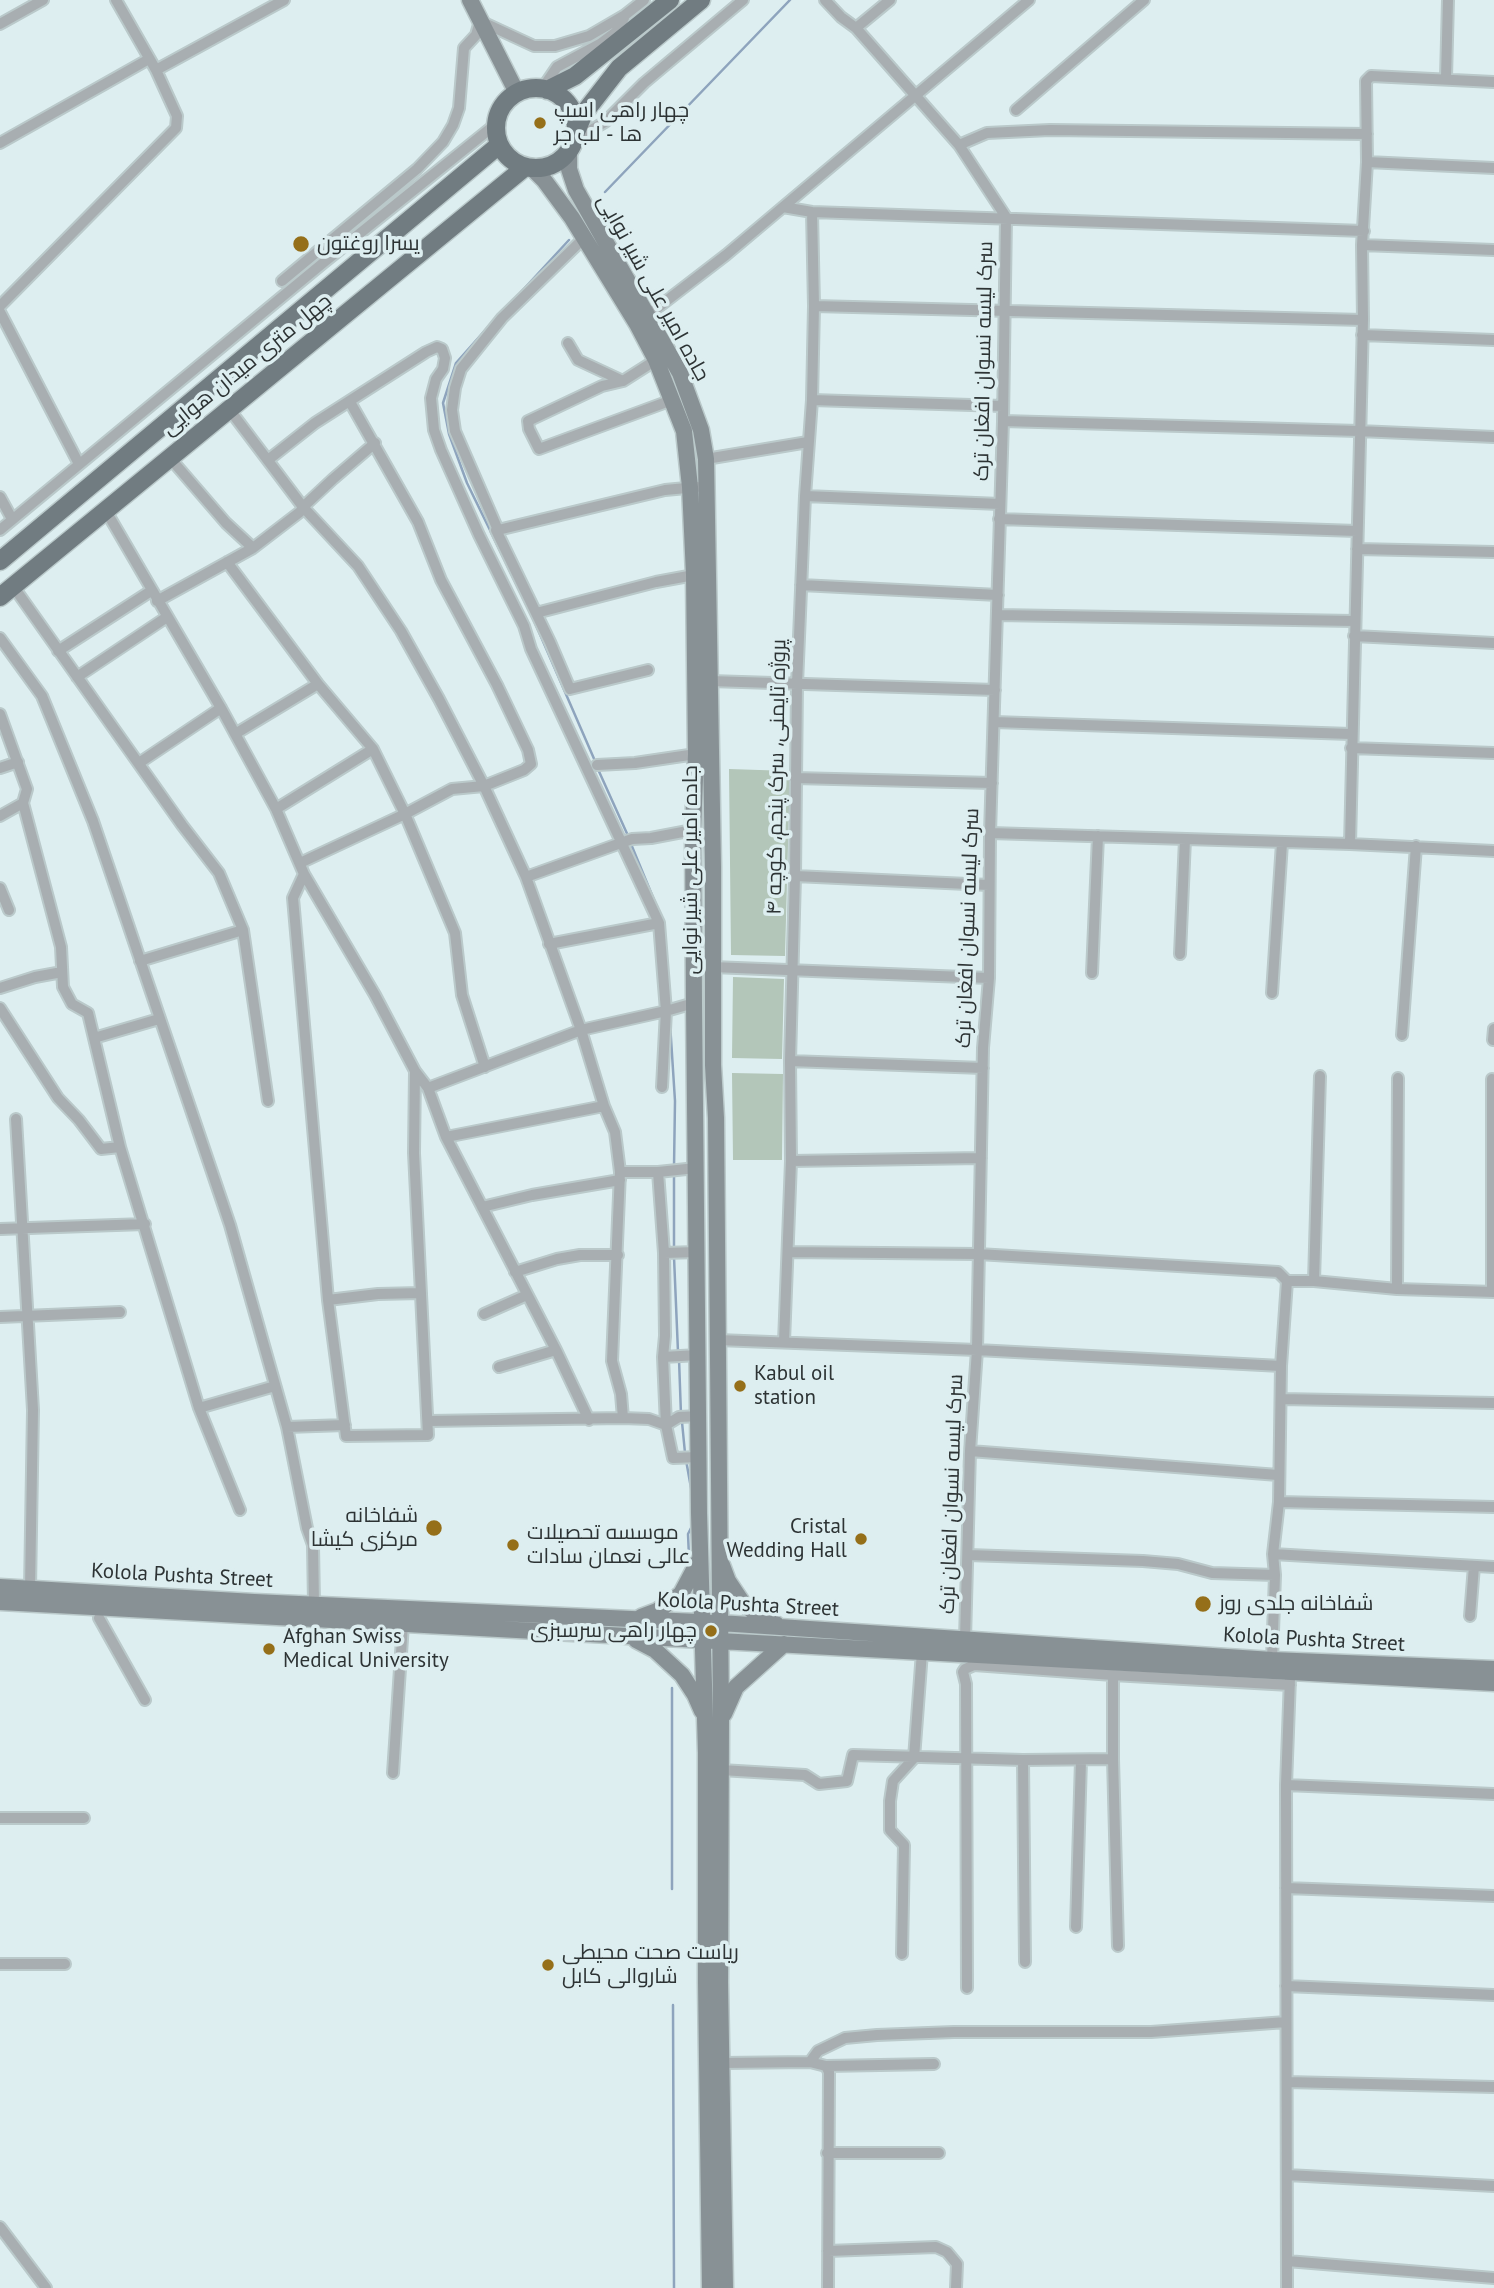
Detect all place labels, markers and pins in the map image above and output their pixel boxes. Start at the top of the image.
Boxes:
place label: چهار راهی اسپ ها - لب جر [554,98,689,148]
marker: چهار راهی اسپ ها - لب جر [532,115,548,131]
place label: یسرا روغتون [317,231,420,257]
marker: یسرا روغتون [291,234,311,254]
place label: Kabul oil station [754,1361,834,1411]
marker: Kabul oil station [732,1378,748,1394]
place label: شفاخانه مرکزی کیشا [311,1503,418,1553]
place label: Cristal Wedding Hall [726,1514,847,1564]
marker: شفاخانه مرکزی کیشا [424,1518,444,1538]
place label: موسسه تحصیلات عالی نعمان سادات [527,1520,690,1570]
marker: Cristal Wedding Hall [853,1531,869,1547]
marker: موسسه تحصیلات عالی نعمان سادات [505,1537,521,1553]
place label: شفاخانه جلدی روز [1219,1591,1373,1617]
marker: شفاخانه جلدی روز [1193,1594,1213,1614]
place label: چهار راهی سرسبزی [530,1618,697,1644]
marker: چهار راهی سرسبزی [703,1623,719,1639]
place label: Afghan Swiss Medical University [283,1624,449,1674]
marker: Afghan Swiss Medical University [261,1641,277,1657]
place label: ریاست صحت محیطی شاروالی کابل [562,1940,739,1990]
marker: ریاست صحت محیطی شاروالی کابل [540,1957,556,1973]

